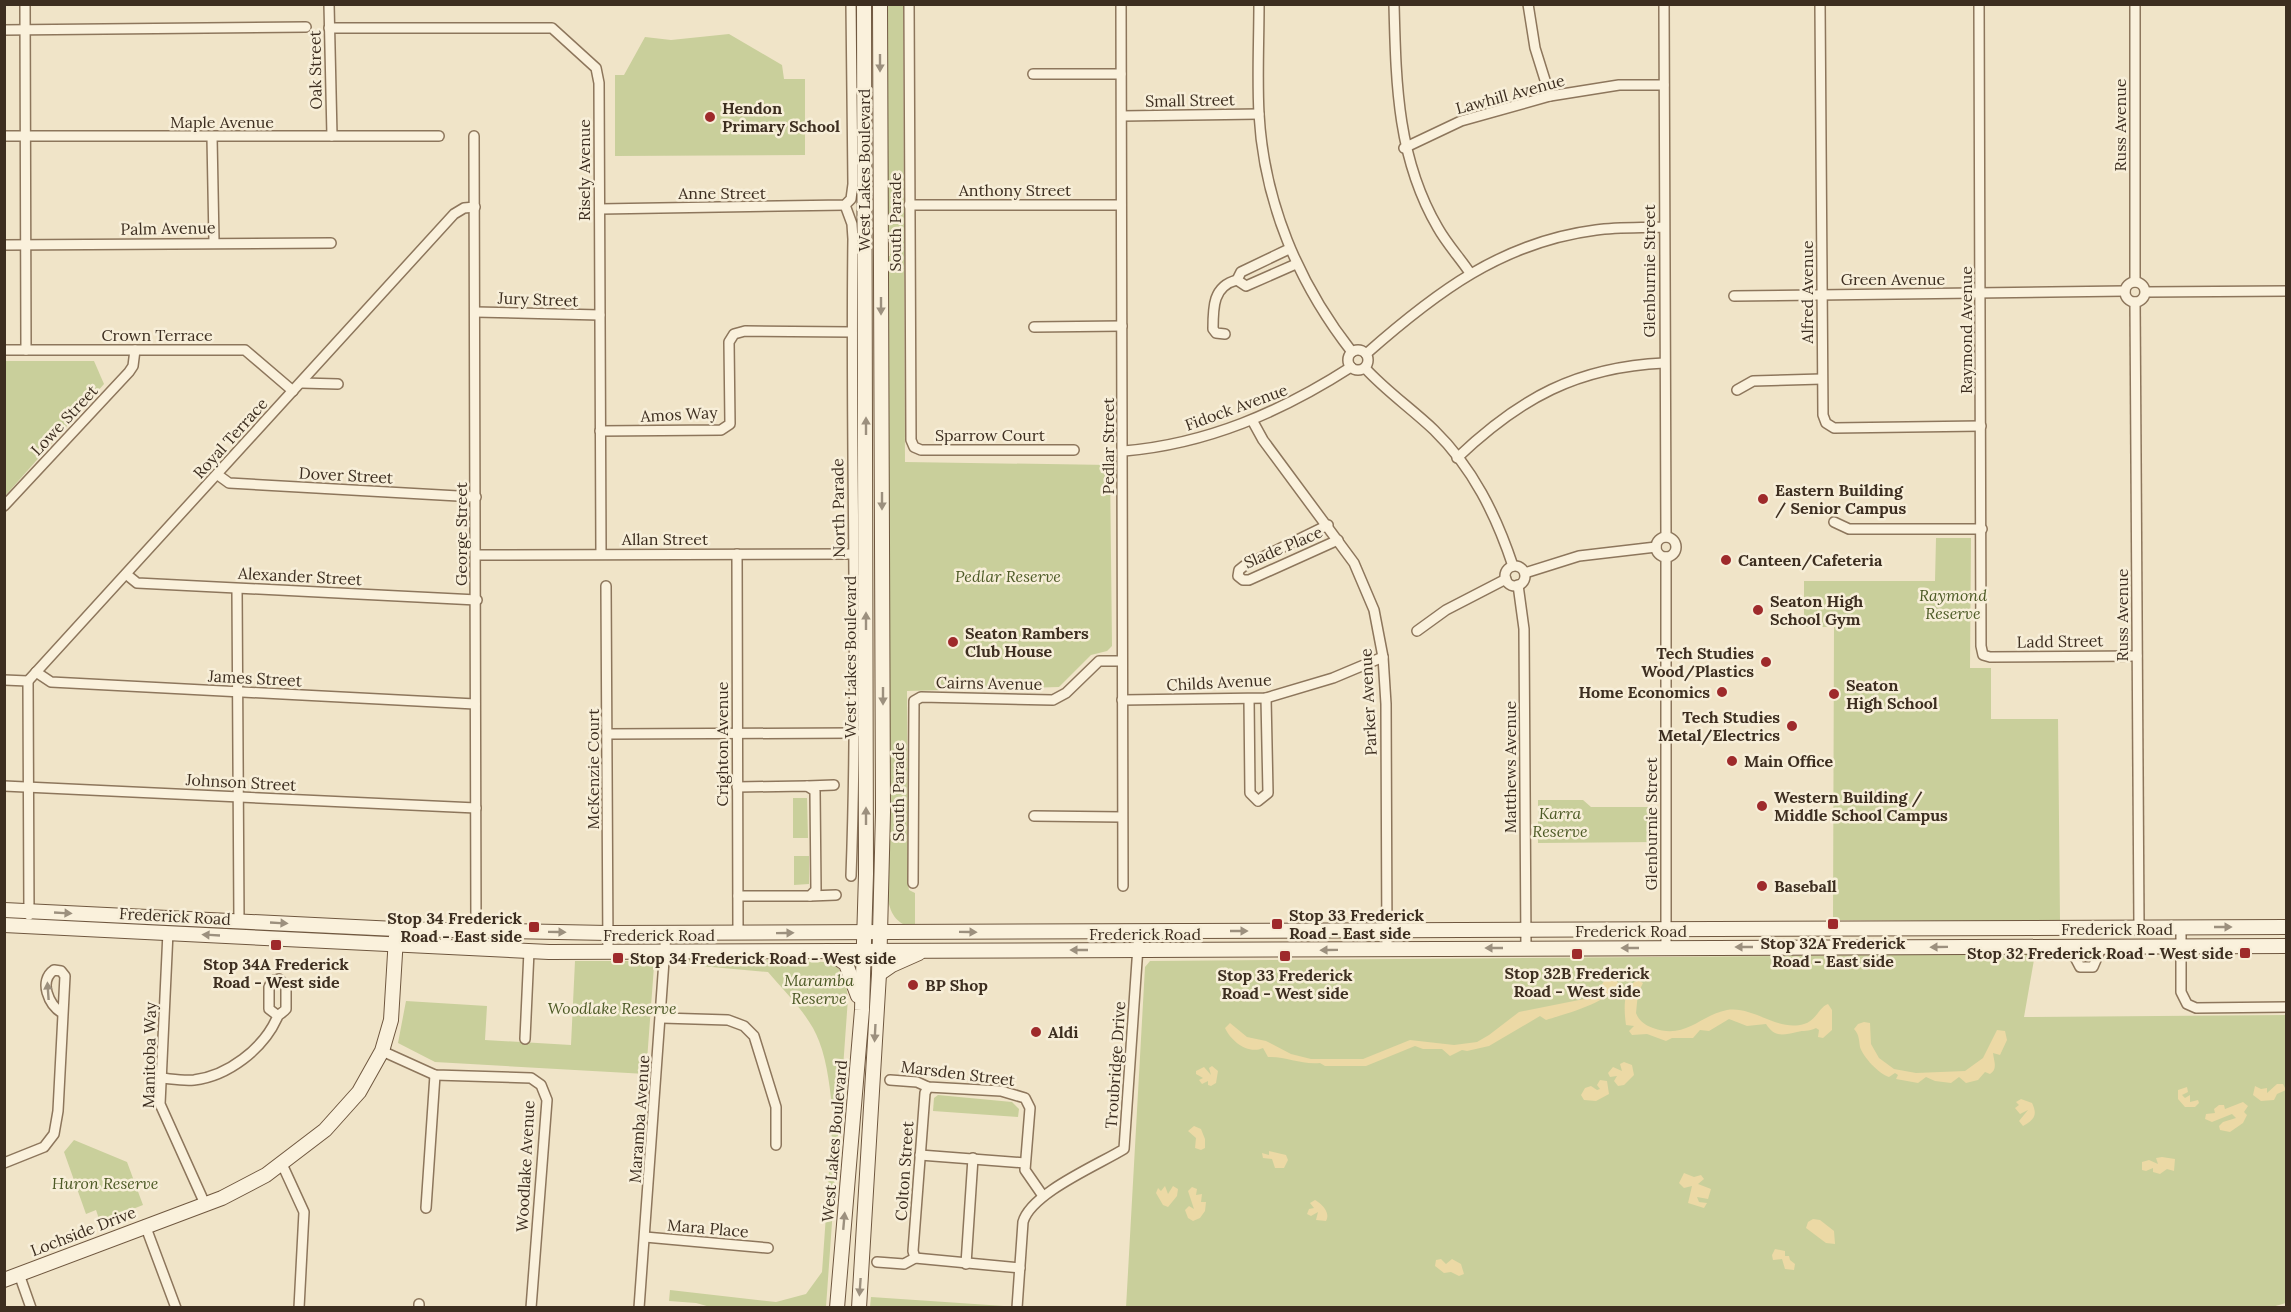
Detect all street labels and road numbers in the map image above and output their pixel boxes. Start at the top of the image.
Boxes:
street label: Oak Street [304,29,326,110]
street label: Lawhill Avenue [1453,70,1567,118]
street label: Russ Avenue [2110,78,2130,171]
street label: West Lakes Boulevard [854,88,874,251]
street label: Small Street [1145,89,1236,111]
street label: Maple Avenue [170,112,274,132]
street label: Risely Avenue [574,119,594,221]
street label: South Parade [885,172,905,272]
street label: Anthony Street [958,180,1072,200]
street label: Anne Street [677,183,767,203]
street label: Glenburnie Street [1639,204,1659,338]
street label: Palm Avenue [120,217,216,239]
street label: Alfred Avenue [1797,240,1817,345]
street label: Raymond Avenue [1956,266,1976,394]
street label: Green Avenue [1841,269,1946,289]
street label: Jury Street [496,288,579,310]
street label: Crown Terrace [101,325,213,345]
street label: Fidock Avenue [1182,379,1290,435]
street label: Lowe Street [26,380,102,459]
street label: Royal Terrace [189,393,272,482]
street label: Pedlar Street [1098,397,1118,494]
street label: Amos Way [639,402,719,426]
street label: Sparrow Court [935,425,1046,445]
street label: North Parade [827,458,849,558]
street label: Dover Street [298,463,394,487]
street label: George Street [451,481,471,586]
street label: Slade Place [1241,521,1326,573]
street label: Allan Street [621,529,709,549]
street label: Alexander Street [236,563,363,589]
street label: Russ Avenue [2112,568,2132,661]
street label: West Lakes Boulevard [840,575,860,738]
street label: Ladd Street [2017,630,2104,652]
street label: Parker Avenue [1355,648,1381,756]
street label: James Street [207,666,303,690]
street label: Childs Avenue [1166,669,1272,695]
street label: Cairns Avenue [936,672,1043,694]
street label: Crighton Avenue [712,681,732,807]
street label: Matthews Avenue [1500,701,1520,833]
street label: McKenzie Court [583,708,603,829]
street label: South Parade [888,742,908,842]
street label: Glenburnie Street [1641,757,1661,891]
street label: Johnson Street [184,769,298,795]
street label: Frederick Road [118,903,232,929]
street label: Frederick Road [2061,919,2173,939]
street label: Frederick Road [1575,921,1687,941]
street label: Frederick Road [1089,924,1201,944]
street label: Frederick Road [603,925,715,945]
street label: Troubridge Drive [1101,1000,1129,1129]
street label: Manitoba Way [138,1001,160,1108]
street label: Maramba Avenue [625,1054,653,1184]
street label: Marsden Street [900,1056,1017,1090]
street label: West Lakes Boulevard [817,1059,851,1223]
street label: Woodlake Avenue [512,1099,538,1232]
street label: Colton Street [891,1120,918,1221]
street label: Lochside Drive [28,1202,139,1260]
street label: Mara Place [667,1214,750,1242]

